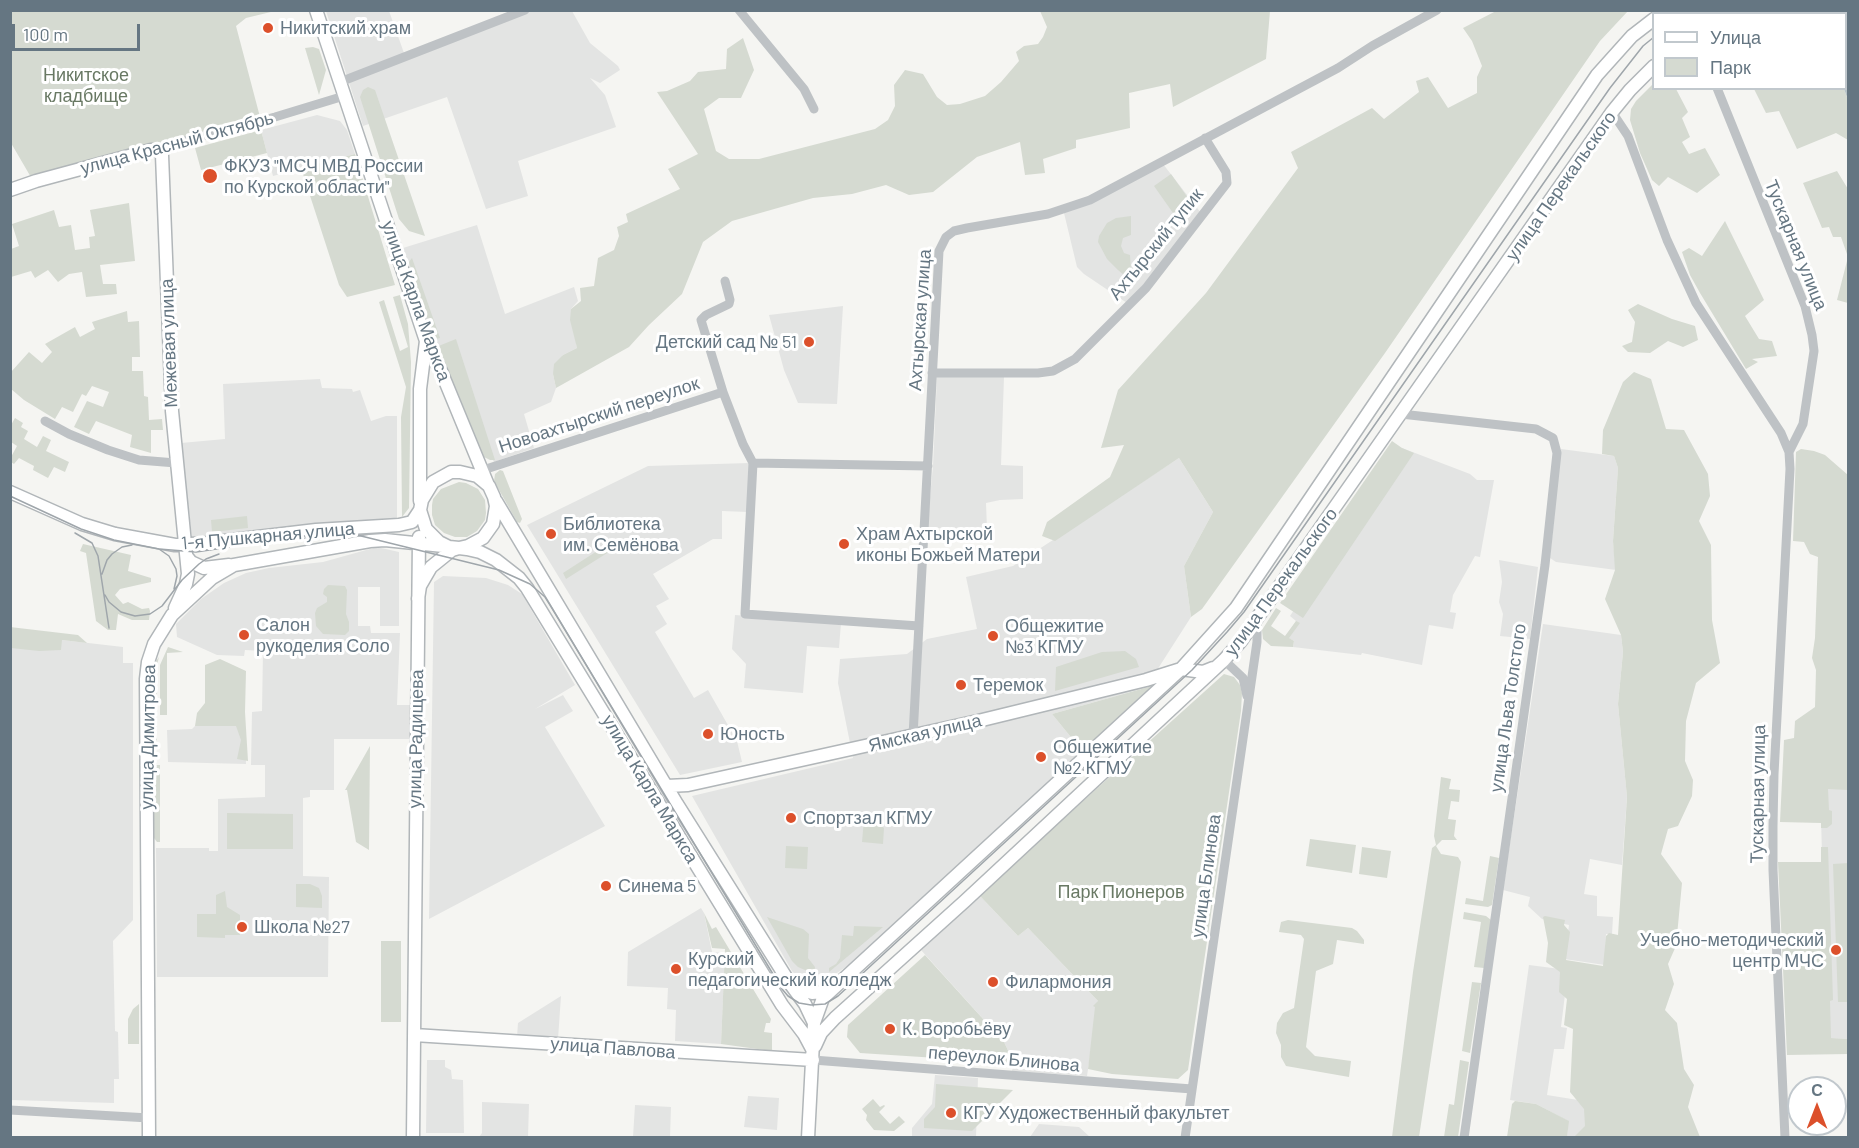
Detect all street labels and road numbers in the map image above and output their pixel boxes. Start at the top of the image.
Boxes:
street label: улица Красный Октябрь [78,107,276,179]
street label: улица Перекальского [1501,107,1621,265]
street label: Тускарная улица [1760,177,1832,313]
street label: Ахтырский тупик [1104,184,1208,304]
street label: улица Карла Маркса [377,218,455,384]
street label: Ахтырская улица [904,248,936,392]
street label: Межевая улица [156,278,182,408]
street label: Новоахтырский переулок [496,372,702,458]
street label: улица Перекальского [1220,504,1342,660]
street label: 1-я Пушкарная улица [180,518,356,554]
street label: улица Льва Толстого [1485,622,1531,794]
street label: улица Димитрова [136,664,160,810]
street label: улица Радищева [404,669,428,809]
street label: Ямская улица [866,709,984,757]
street label: улица Карла Маркса [597,711,703,867]
street label: Тускарная улица [1746,724,1770,864]
street label: улица Блинова [1187,813,1225,939]
street label: улица Павлова [550,1033,676,1063]
street label: переулок Блинова [927,1042,1081,1076]

